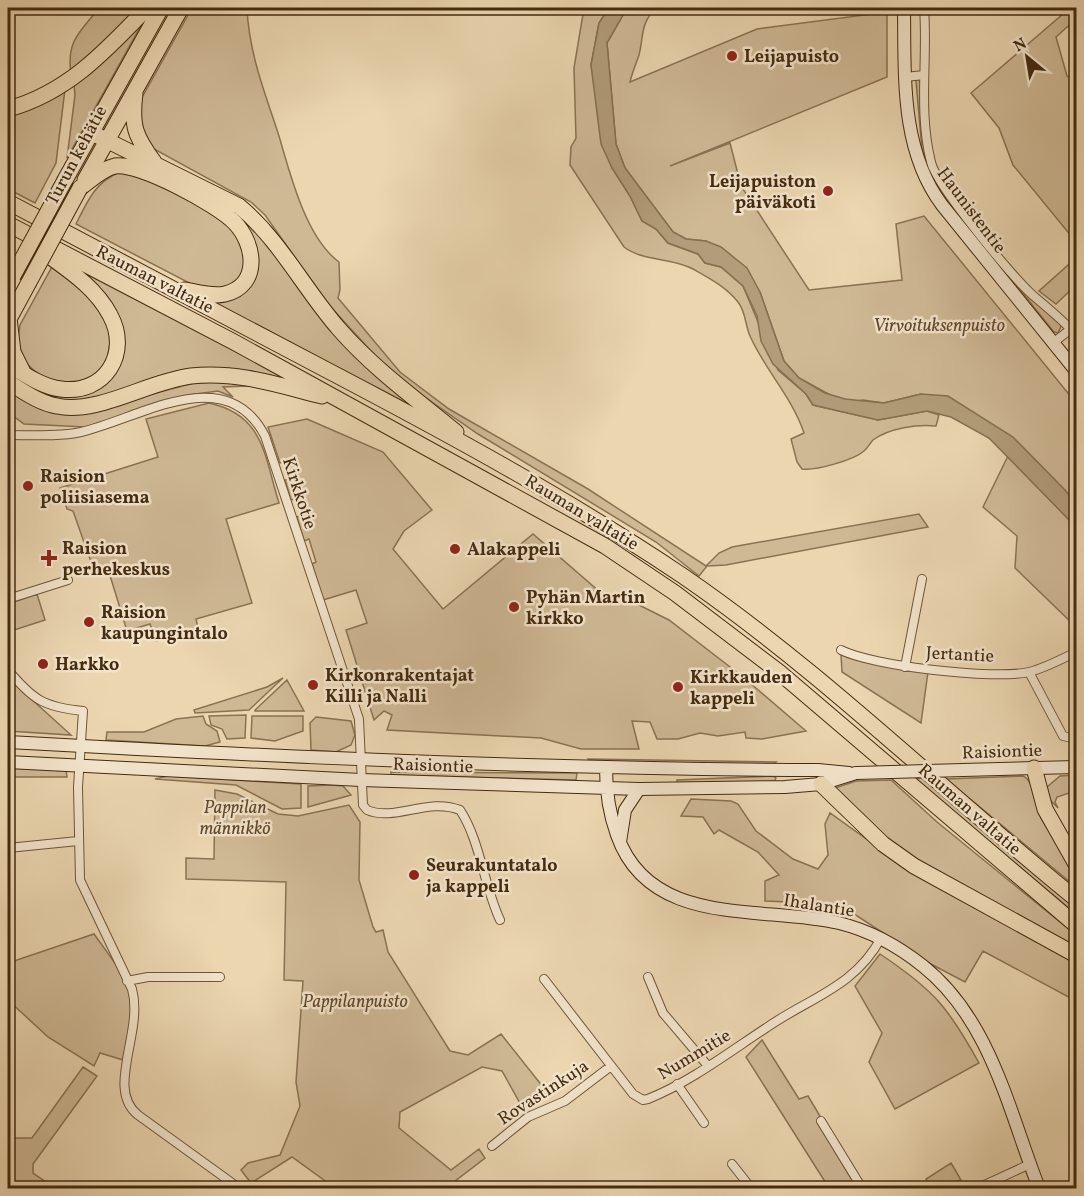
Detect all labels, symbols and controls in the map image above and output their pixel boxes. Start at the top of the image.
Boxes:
north arrow [997,27,1057,87]
text: N [1010,33,1031,58]
place label: Leijapuisto [744,45,839,70]
marker: Leijapuisto [725,49,739,63]
street label: Turun kehätie [41,101,114,210]
street label: Haunistentie [930,163,1012,259]
place label: Leijapuiston päiväkoti [709,170,816,216]
marker: Leijapuiston päiväkoti [821,184,835,198]
street label: Rauman valtatie [91,240,218,321]
park label: Virvoituksenpuisto [873,314,1005,339]
street label: Kirkkotie [275,454,322,533]
place label: Raision poliisiasema [40,465,150,511]
street label: Rauman valtatie [519,469,643,557]
marker: Raision poliisiasema [21,479,35,493]
place label: Raision perhekeskus [62,537,170,583]
place label: Alakappeli [467,538,561,563]
marker: Alakappeli [448,542,462,556]
marker: Raision perhekeskus [40,549,58,567]
place label: Pyhän Martin kirkko [526,586,646,632]
marker: Pyhän Martin kirkko [507,600,521,614]
place label: Raision kaupungintalo [101,601,228,647]
marker: Raision kaupungintalo [82,615,96,629]
street label: Jertantie [925,641,995,670]
place label: Harkko [55,653,119,678]
marker: Harkko [36,657,50,671]
place label: Kirkonrakentajat Killi ja Nalli [325,664,474,710]
place label: Kirkkauden kappeli [690,666,793,712]
marker: Kirkonrakentajat Killi ja Nalli [306,678,320,692]
marker: Kirkkauden kappeli [671,680,685,694]
street label: Raisiontie [961,739,1043,766]
street label: Raisiontie [392,753,474,780]
street label: Rauman valtatie [912,758,1026,862]
park label: Pappilan männikkö [199,796,271,842]
place label: Seurakuntatalo ja kappeli [426,854,558,900]
marker: Seurakuntatalo ja kappeli [407,868,421,882]
street label: Ihalantie [782,889,856,924]
park label: Pappilanpuisto [302,990,408,1015]
street label: Nummitie [654,1024,736,1087]
street label: Rovastinkuja [493,1054,594,1132]

